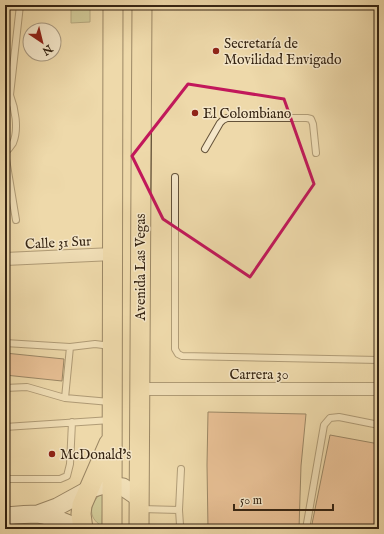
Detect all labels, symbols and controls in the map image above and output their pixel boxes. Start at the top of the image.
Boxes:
north arrow [22,22,62,62]
place label: Secretaría de Movilidad Envigado [224,35,342,69]
text: N [39,40,56,58]
marker: Secretaría de Movilidad Envigado [211,46,221,56]
place label: El Colombiano [203,105,292,123]
marker: El Colombiano [190,108,200,118]
street label: Avenida Las Vegas [132,213,150,321]
street label: Calle 31 Sur [25,232,92,254]
street label: Carrera 30 [229,366,289,384]
place label: McDonald's [60,446,131,464]
marker: McDonald's [47,449,57,459]
scale bar [234,486,333,512]
text: 50 m [240,493,262,508]

